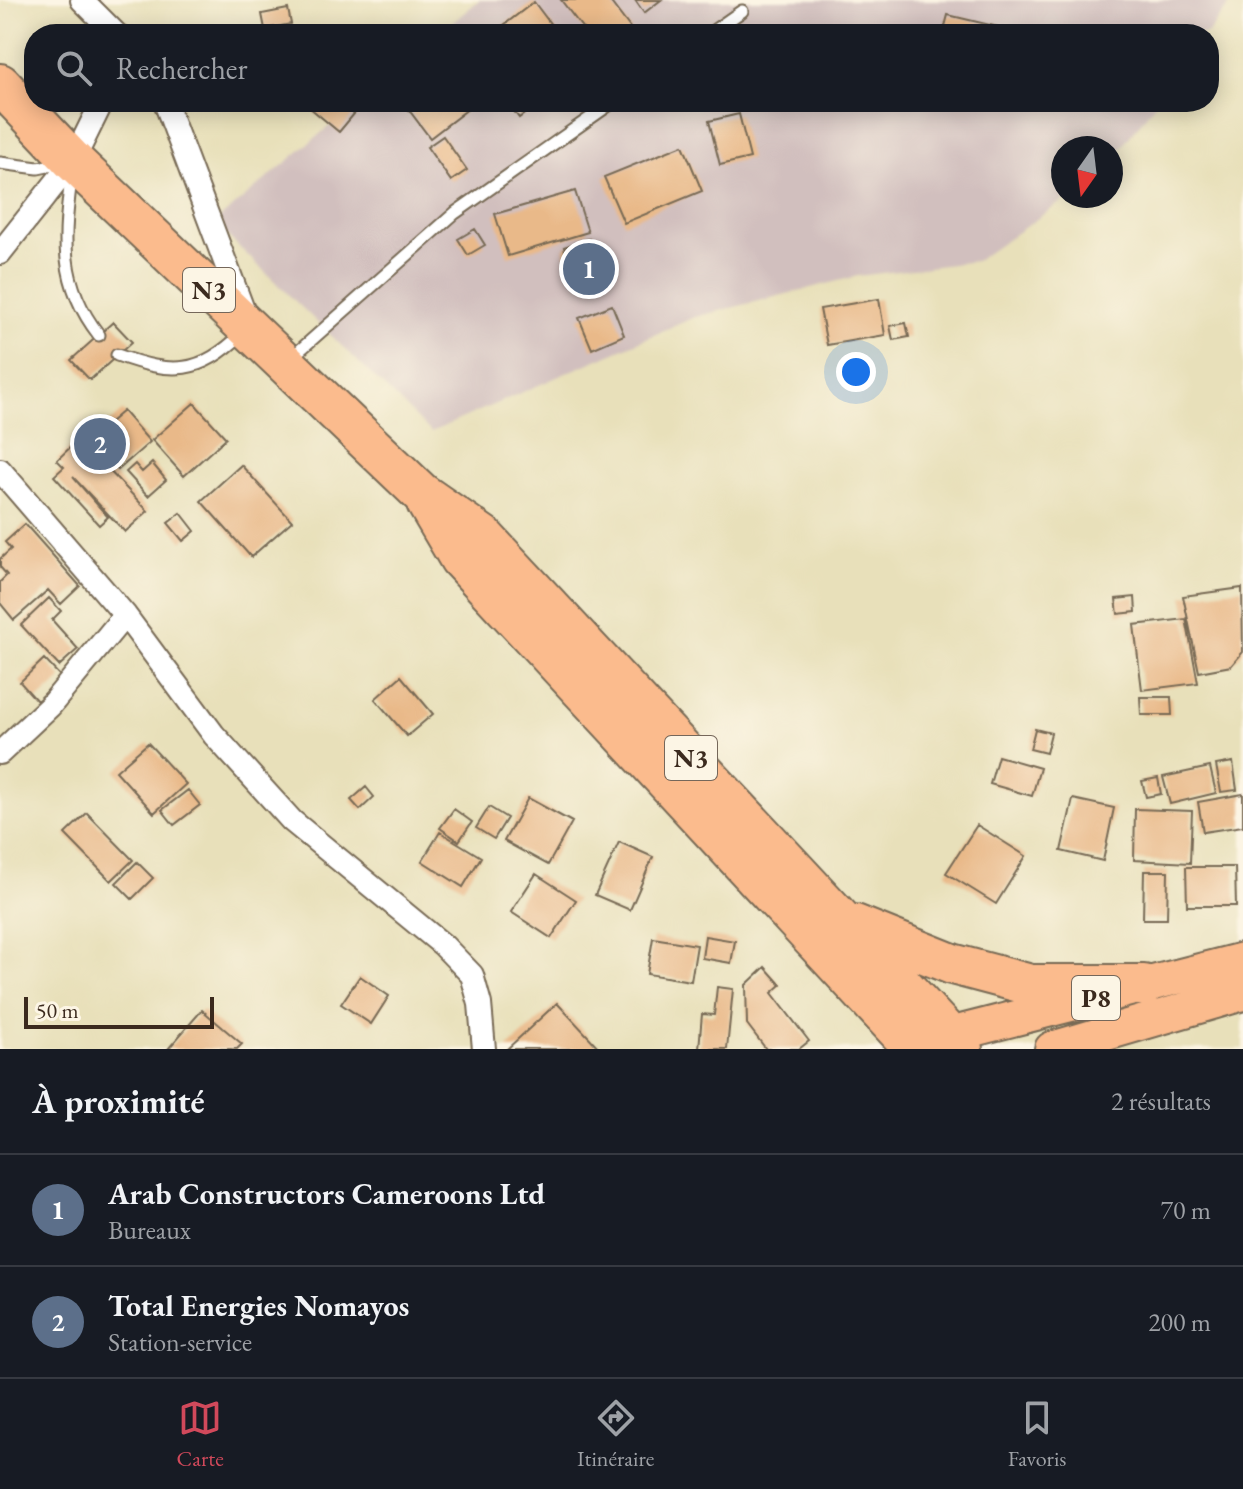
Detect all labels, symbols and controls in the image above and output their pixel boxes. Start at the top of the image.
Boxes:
search box [24,24,1219,112]
icon: search [52,46,96,90]
text: Rechercher [116,49,248,88]
north arrow [1051,136,1123,208]
pin: 1 [563,239,615,299]
road number: N3 [183,268,235,312]
your location [836,352,876,392]
pin: 2 [74,414,126,474]
road number: N3 [665,736,717,780]
road number: P8 [1072,976,1120,1020]
scale bar [24,993,214,1029]
text: 50 m [36,996,79,1025]
text: À proximité [32,1079,205,1123]
text: 2 résultats [1111,1084,1211,1118]
text: Arab Constructors Cameroons Ltd [108,1174,545,1213]
text: 1 [51,1193,65,1227]
text: 70 m [1161,1193,1211,1227]
text: Bureaux [108,1213,191,1247]
text: Total Energies Nomayos [108,1286,409,1325]
text: 2 [51,1305,65,1339]
text: 200 m [1148,1305,1211,1339]
text: Station-service [108,1325,252,1359]
tab: Carte [177,1396,224,1473]
tab: Itinéraire [577,1396,654,1473]
tab: Favoris [1008,1396,1066,1473]

